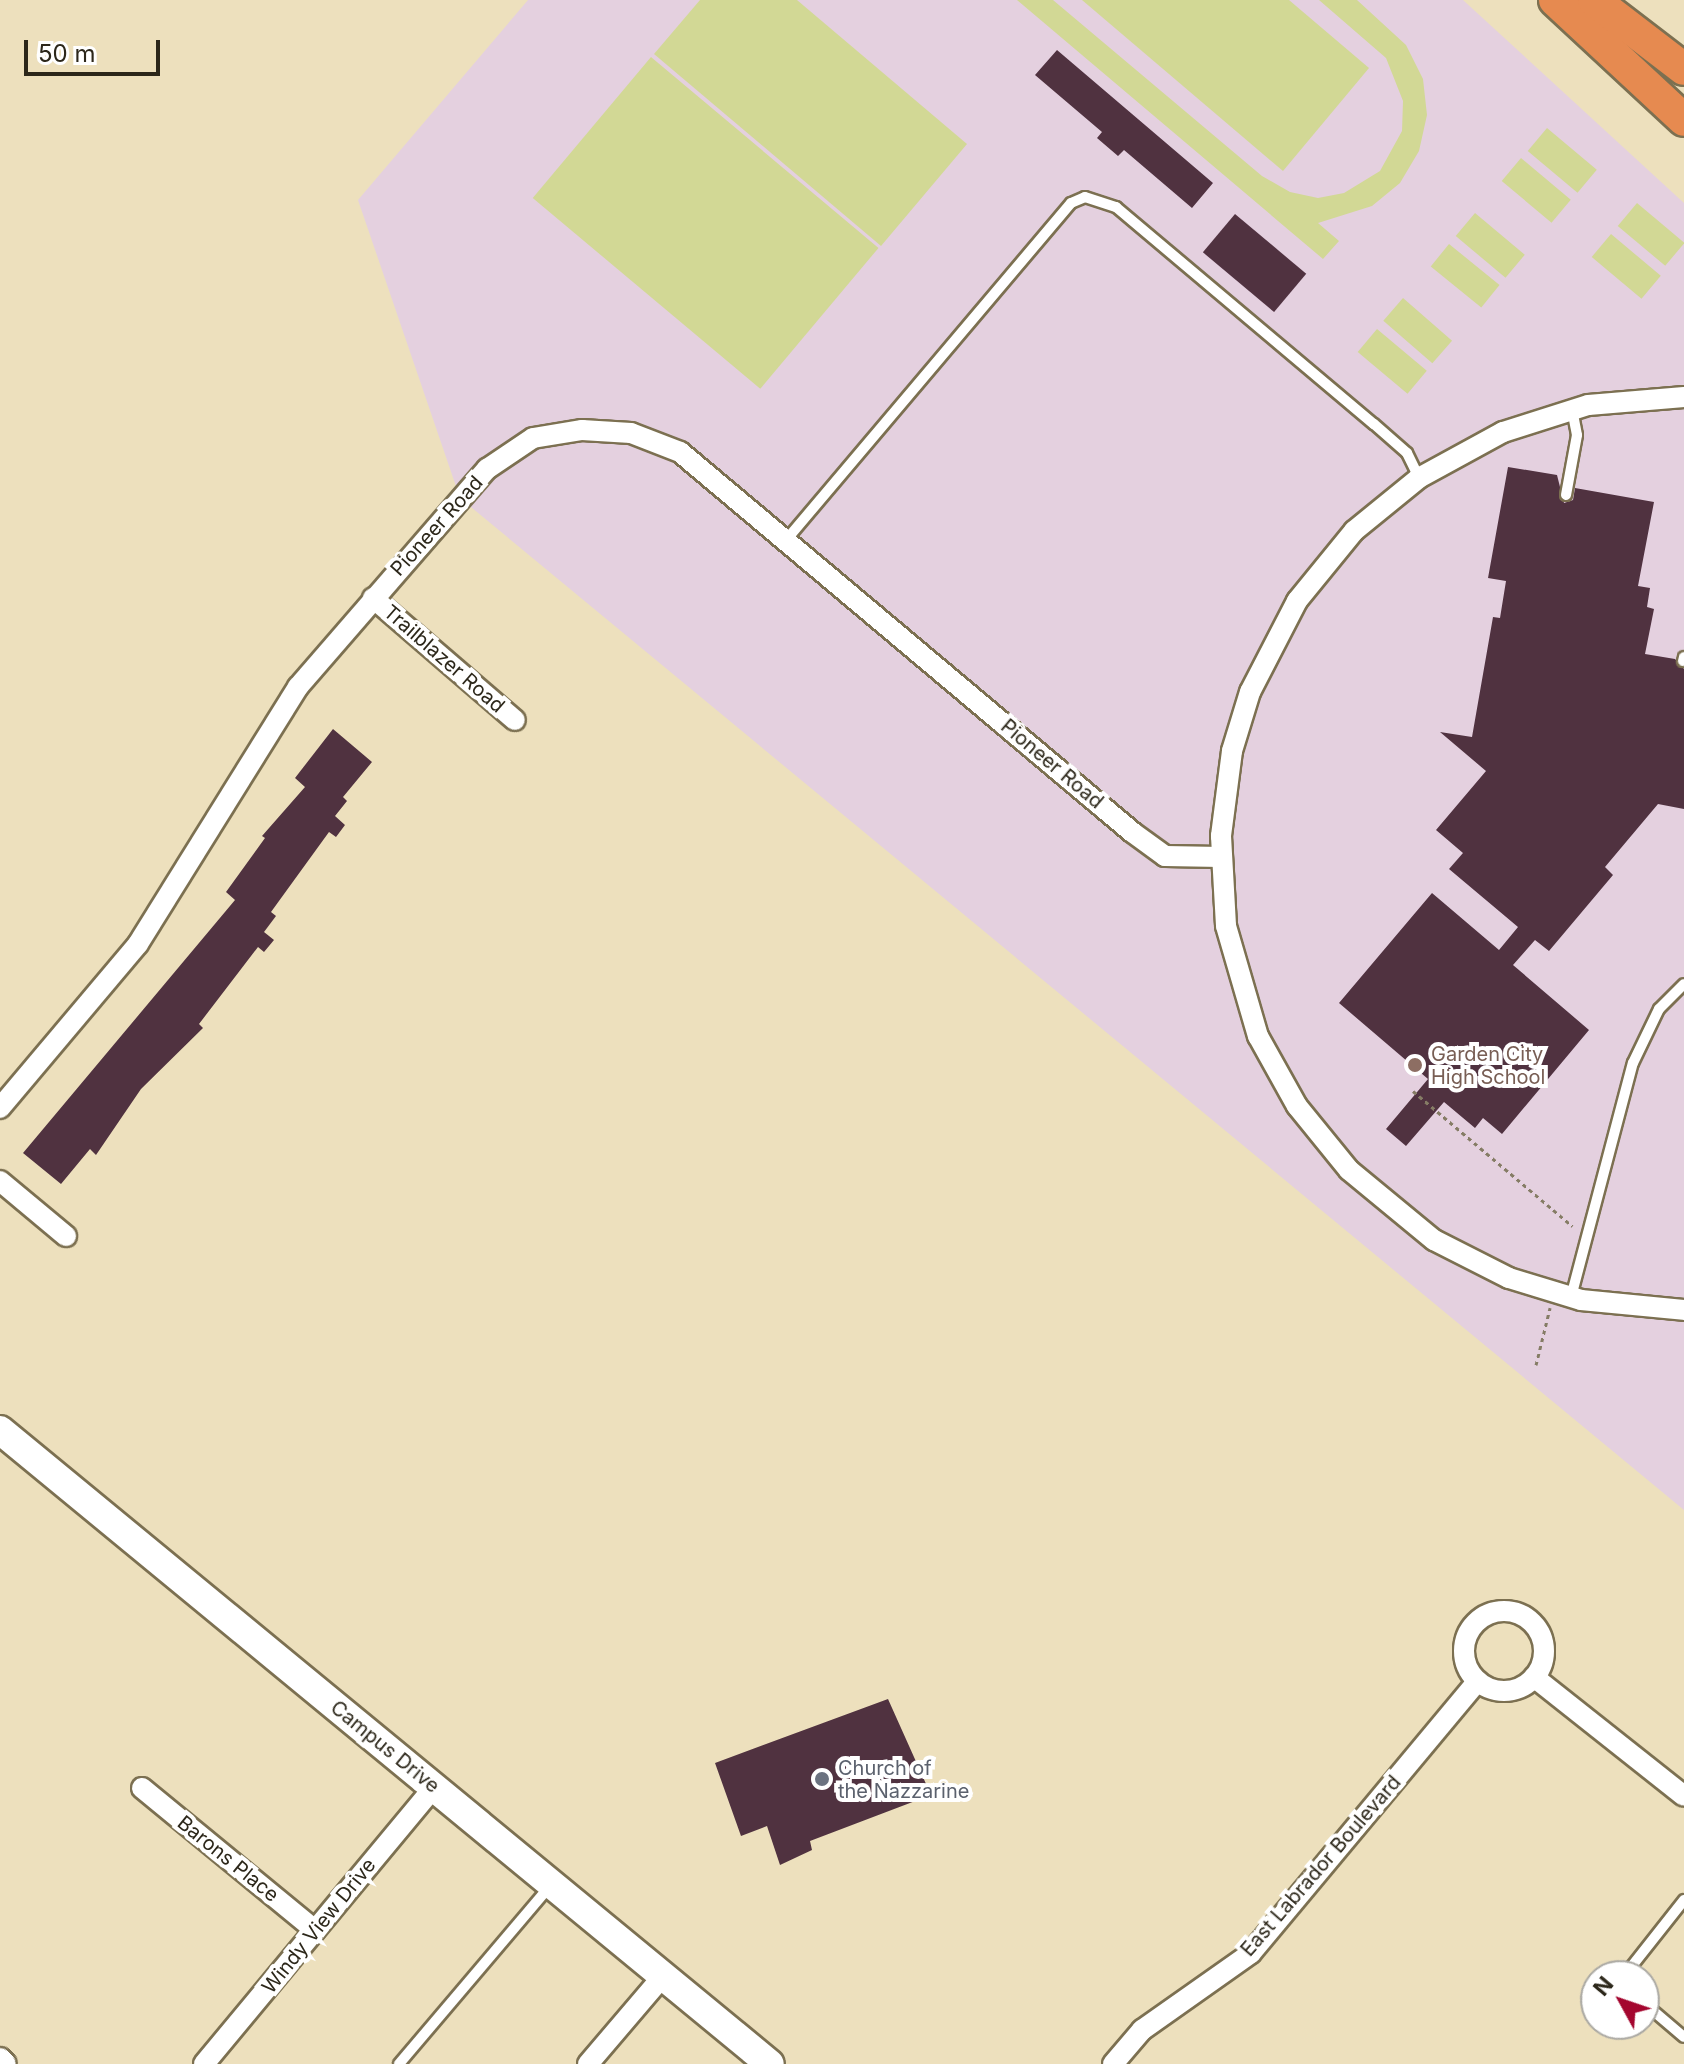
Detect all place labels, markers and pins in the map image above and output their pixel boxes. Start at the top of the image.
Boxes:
place label: Garden City High School [1431,1042,1545,1089]
marker: Garden City High School [1406,1056,1424,1074]
place label: Church of the Nazzarine [838,1756,969,1803]
marker: Church of the Nazzarine [813,1770,831,1788]

